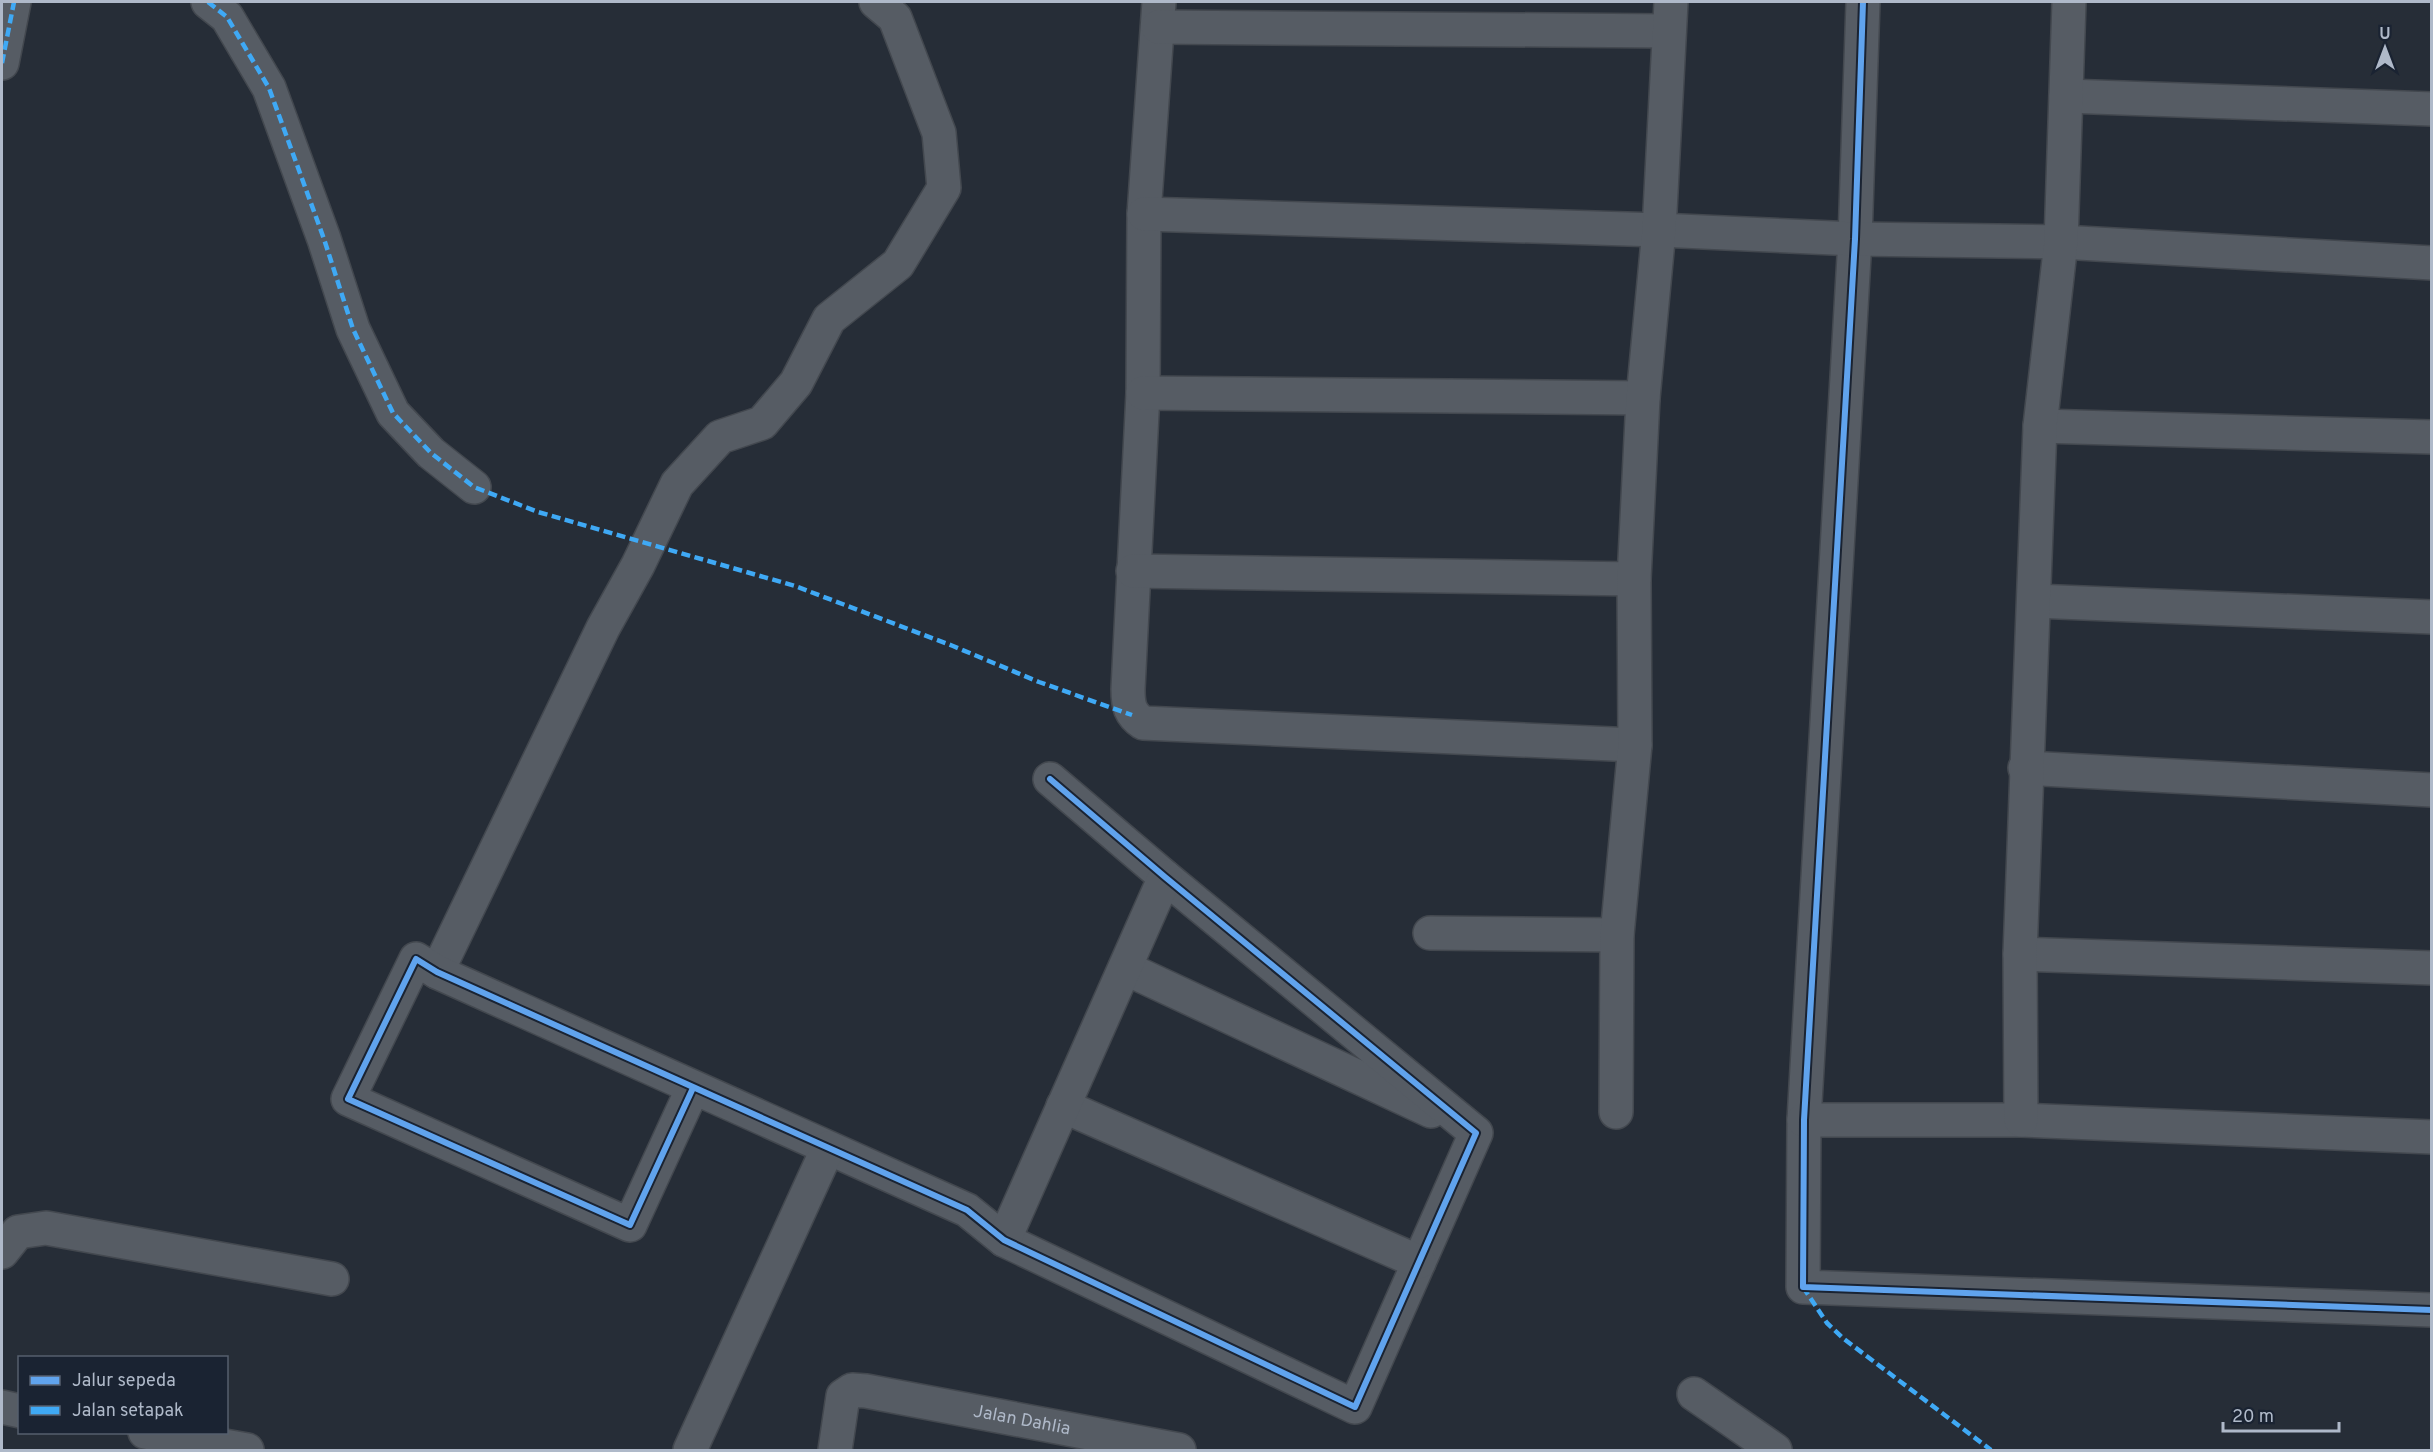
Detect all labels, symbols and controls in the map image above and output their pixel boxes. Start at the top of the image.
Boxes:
north arrow [2355,18,2415,78]
text: U [2379,25,2391,45]
legend [18,1356,228,1434]
text: Jalur sepeda [72,1370,176,1393]
scale bar [2223,1395,2338,1433]
text: Jalan setapak [72,1400,184,1423]
street label: Jalan Dahlia [971,1400,1072,1441]
text: 20 m [2232,1406,2274,1429]

